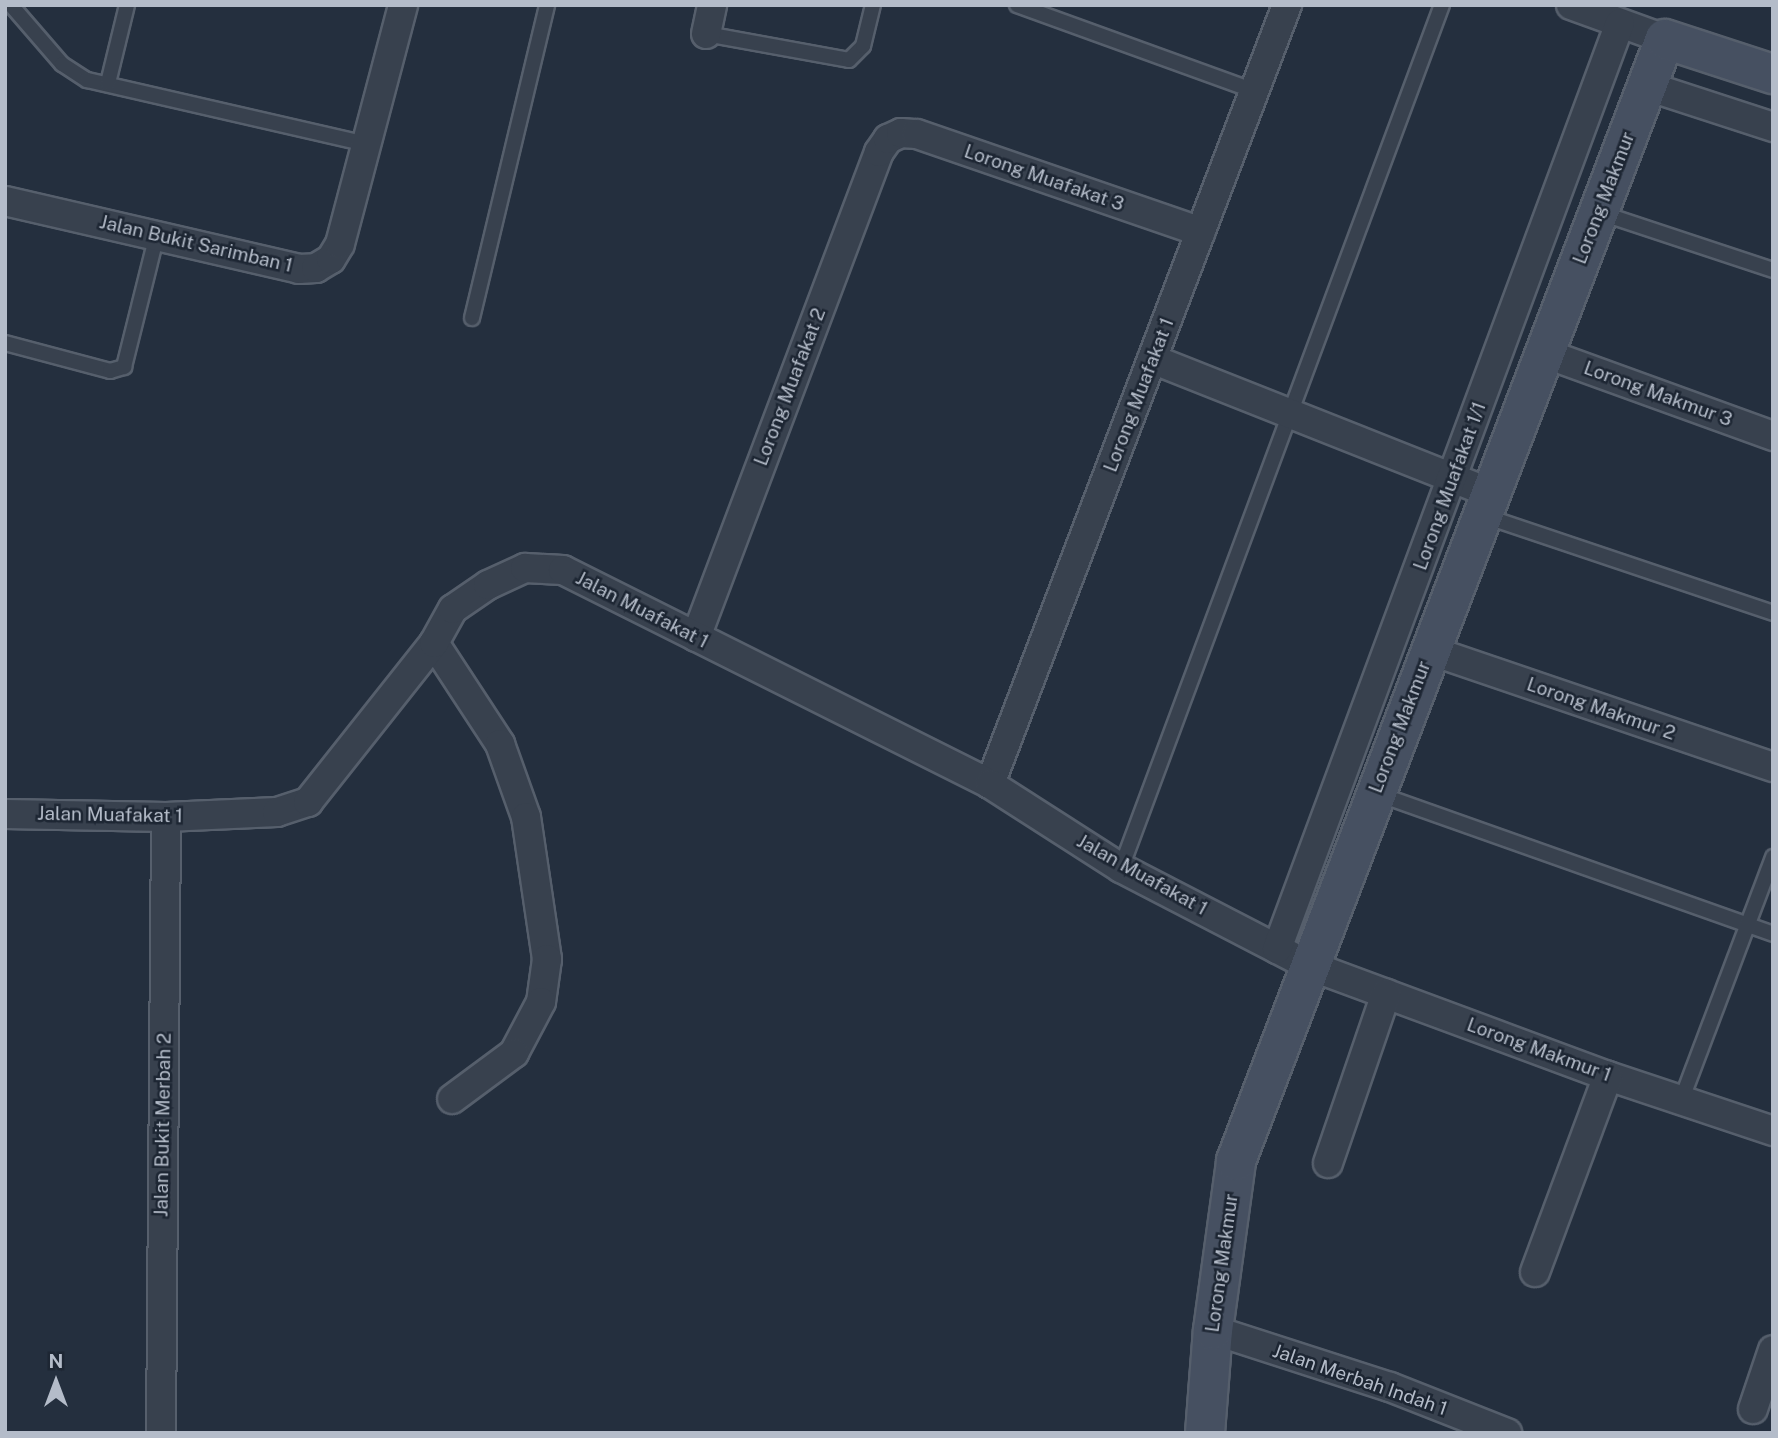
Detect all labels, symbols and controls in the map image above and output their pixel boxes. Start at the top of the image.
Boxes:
street label: Lorong Makmur [1568,129,1640,267]
street label: Lorong Muafakat 3 [961,140,1127,216]
street label: Jalan Bukit Sarimban 1 [97,211,295,277]
street label: Lorong Muafakat 2 [749,305,831,469]
street label: Lorong Muafakat 1 [1099,315,1179,475]
street label: Lorong Makmur 3 [1581,357,1735,431]
street label: Lorong Muafakat 1/1 [1409,399,1491,573]
street label: Jalan Muafakat 1 [572,567,712,653]
street label: Lorong Makmur [1364,658,1436,796]
street label: Lorong Makmur 2 [1524,673,1678,745]
street label: Jalan Muafakat 1 [37,802,183,828]
street label: Jalan Muafakat 1 [1073,830,1211,920]
street label: Lorong Makmur 1 [1464,1013,1614,1087]
street label: Jalan Bukit Merbah 2 [150,1033,176,1217]
street label: Lorong Makmur [1201,1192,1243,1334]
street label: Jalan Merbah Indah 1 [1270,1339,1450,1421]
north arrow [21,1347,91,1417]
text: N [49,1350,63,1372]

